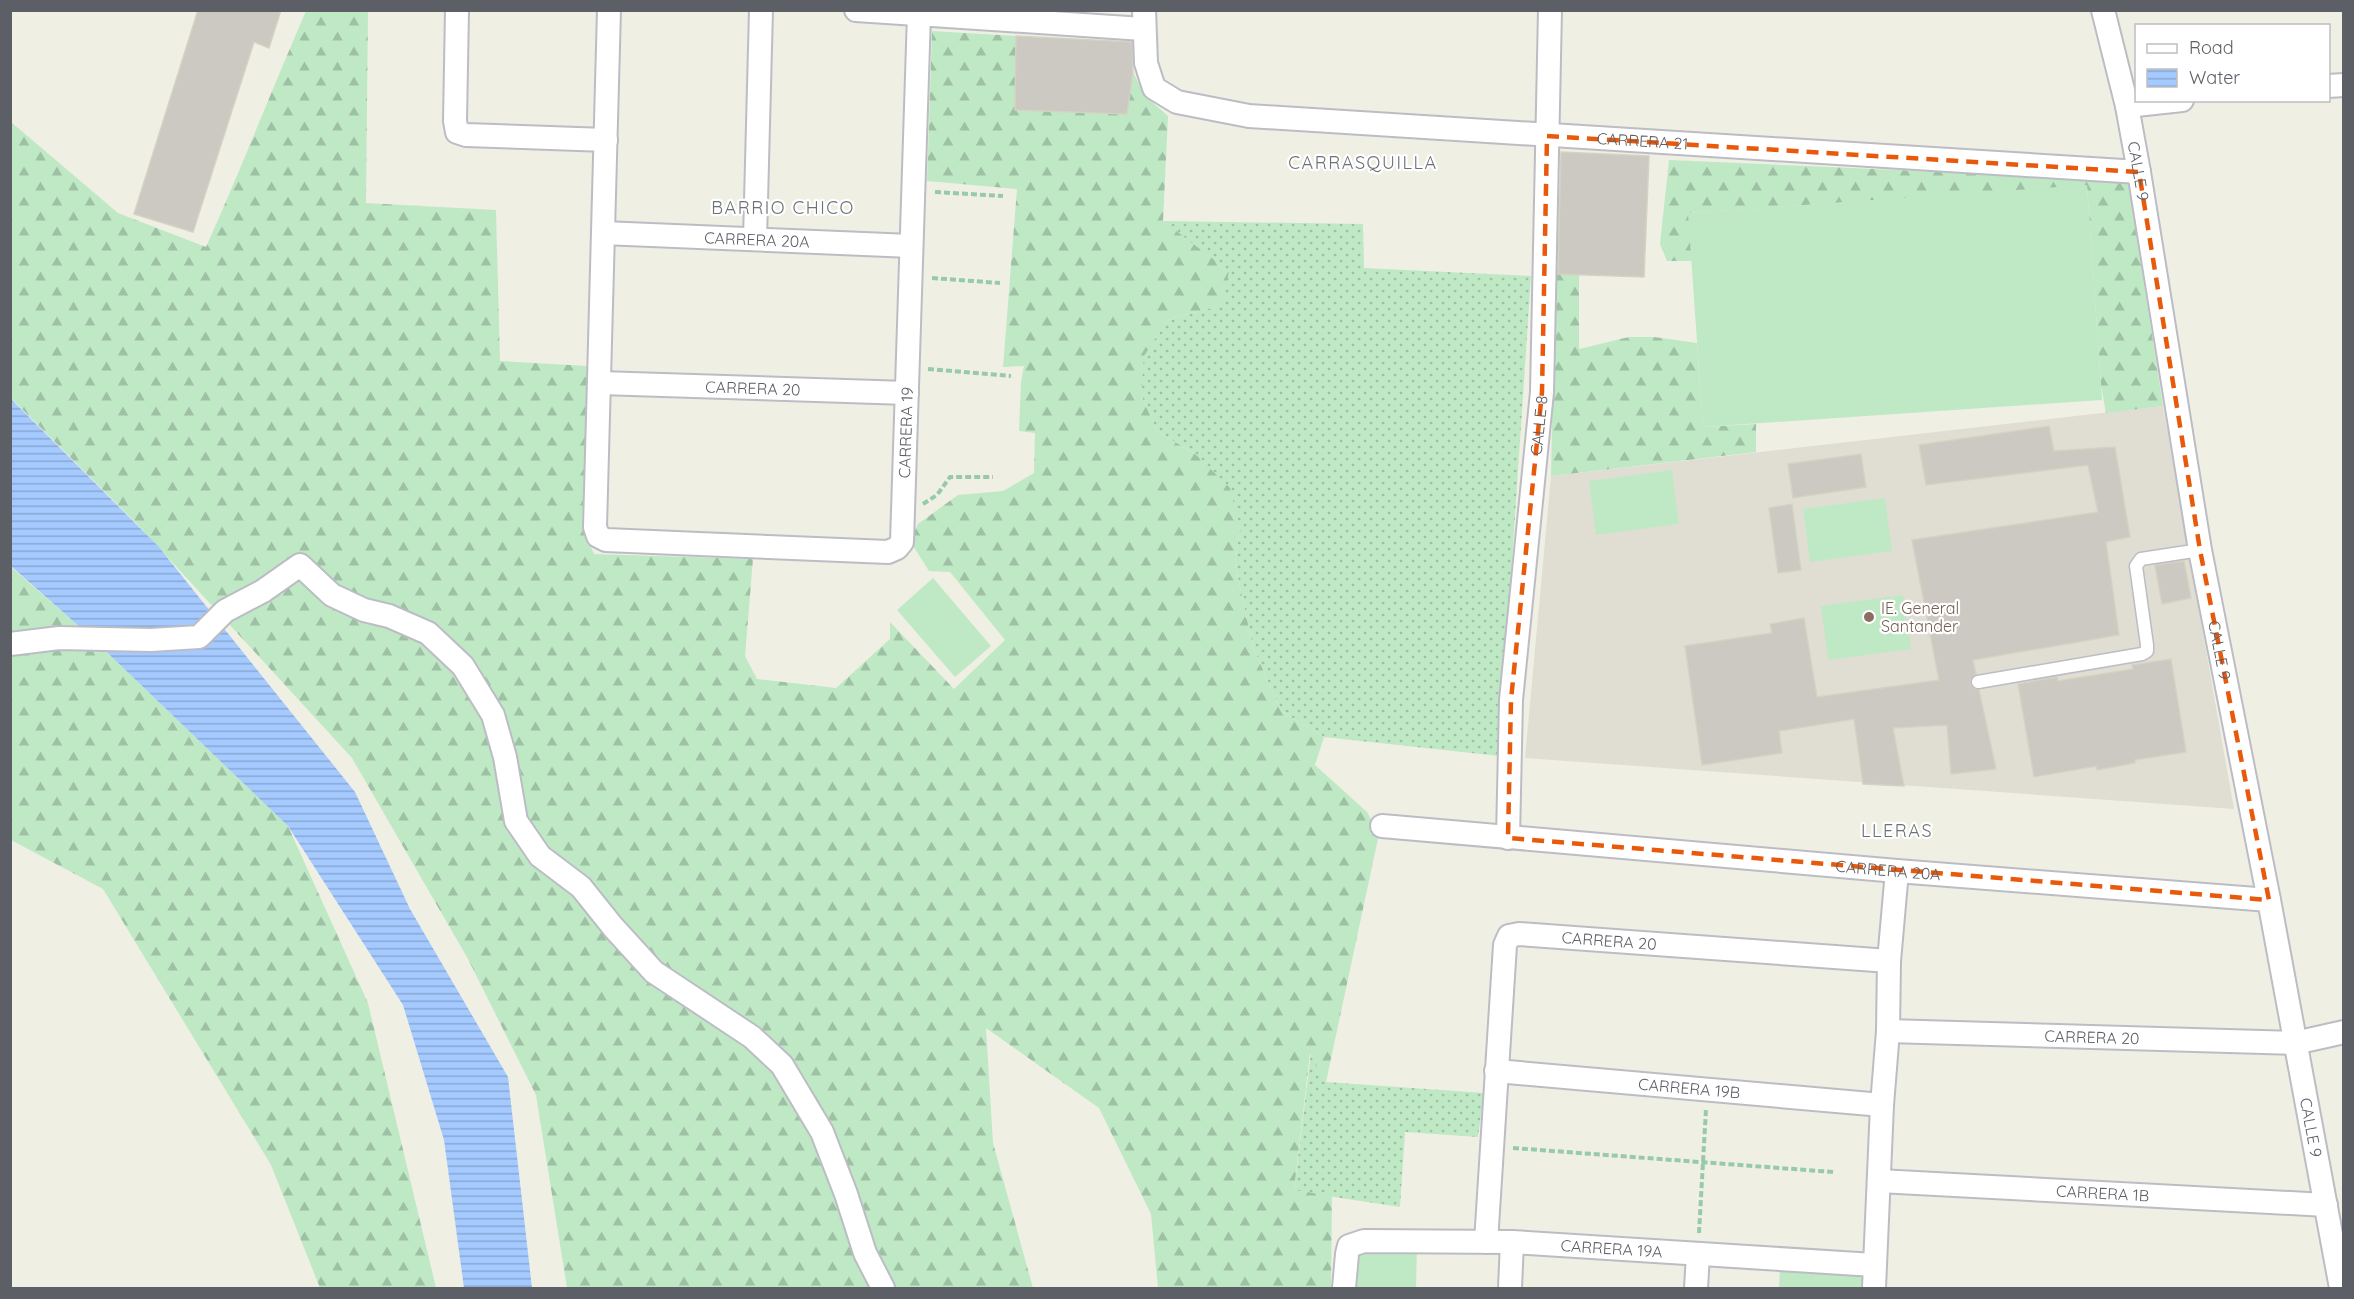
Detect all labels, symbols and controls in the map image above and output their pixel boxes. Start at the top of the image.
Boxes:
legend [2135,24,2330,102]
text: Road [2189,36,2234,59]
text: Water [2189,66,2240,89]
street label: CARRERA 21 [1596,128,1689,154]
street label: CALLE 9 [2124,140,2154,202]
district label: CARRASQUILLA [1288,151,1438,174]
district label: BARRIO CHICO [711,196,855,219]
street label: CARRERA 20A [704,227,810,252]
street label: CARRERA 20 [705,376,801,400]
street label: CARRERA 19 [894,386,917,479]
street label: CALLE 8 [1526,395,1552,456]
place label: IE. General Santander [1881,598,1959,636]
marker: IE. General Santander [1862,610,1876,624]
street label: CALLE 9 [2204,619,2235,682]
district label: LLERAS [1861,819,1933,842]
street label: CARRERA 20A [1835,856,1941,884]
street label: CARRERA 20 [1561,927,1657,954]
street label: CARRERA 20 [2044,1026,2140,1048]
street label: CARRERA 19B [1638,1074,1741,1102]
street label: CALLE 9 [2296,1096,2327,1159]
street label: CARRERA 1B [2056,1181,2150,1205]
street label: CARRERA 19A [1560,1235,1663,1262]

